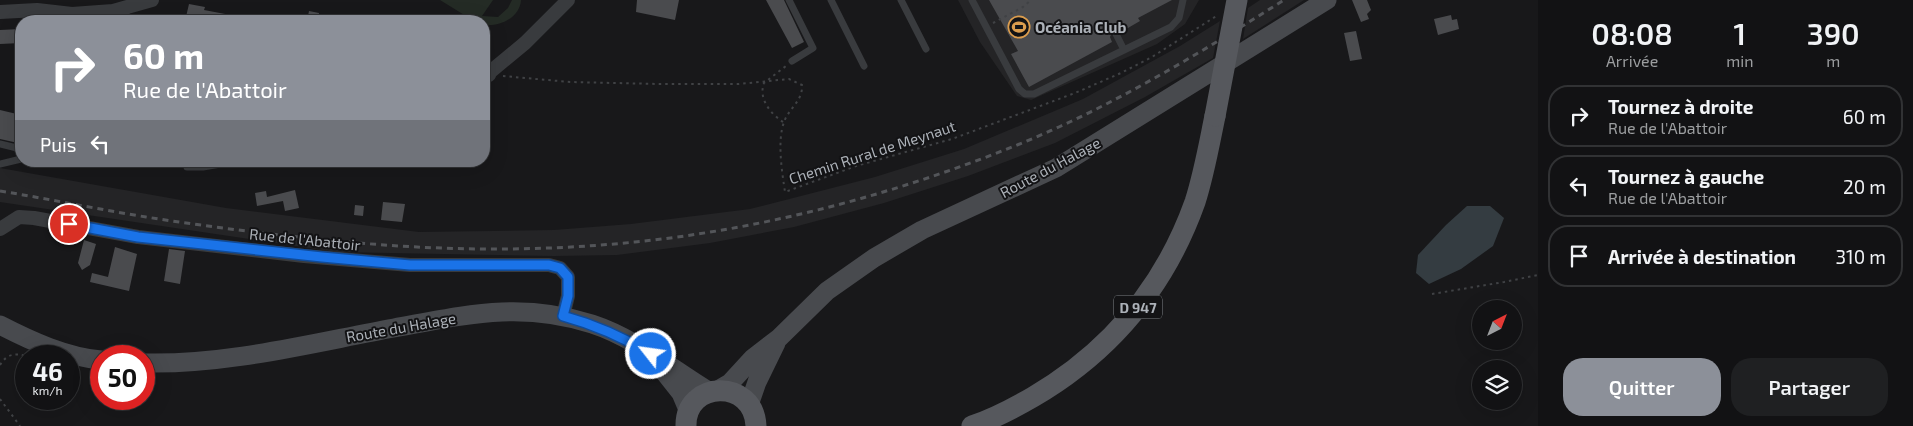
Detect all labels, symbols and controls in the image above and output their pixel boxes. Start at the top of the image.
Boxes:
sports icon: Océania Club [1007,15,1031,39]
text: 08:08 [1591,15,1673,51]
text: 1 [1734,15,1746,51]
text: 390 [1807,15,1860,51]
place label: Océania Club [1035,18,1126,36]
text: 60 m [123,34,204,76]
icon: right [40,35,105,100]
text: Arrivée [1606,51,1658,70]
text: min [1726,51,1753,70]
text: m [1826,51,1840,70]
text: Rue de l'Abattoir [123,76,287,102]
text: Tournez à droite [1608,95,1754,118]
icon: right [1565,102,1593,130]
text: 60 m [1843,105,1886,128]
street label: Chemin Rural de Meynaut [786,116,958,187]
text: Rue de l'Abattoir [1608,118,1727,137]
icon: left [86,130,114,158]
text: Puis [40,133,76,156]
street label: Route du Halage [997,133,1103,201]
text: Tournez à gauche [1608,165,1764,188]
icon: left [1565,172,1593,200]
text: 20 m [1843,175,1886,198]
text: Rue de l'Abattoir [1608,188,1727,207]
pin [48,203,90,245]
icon: arrive [55,210,83,238]
street label: Rue de l'Abattoir [248,224,362,254]
icon: arrive [1565,242,1593,270]
text: Arrivée à destination [1608,245,1796,268]
text: 310 m [1836,245,1886,268]
road number: D 947 [1114,296,1162,318]
north arrow [1472,300,1522,350]
map controls [1472,300,1522,410]
street label: Route du Halage [345,308,457,346]
position arrow [624,327,676,379]
speed limit sign: 50 [90,345,155,410]
text: 46 [32,356,63,386]
button: Quitter [1563,358,1721,416]
button: Partager [1731,358,1888,416]
button: layers [1472,360,1522,410]
text: km/h [33,383,62,397]

